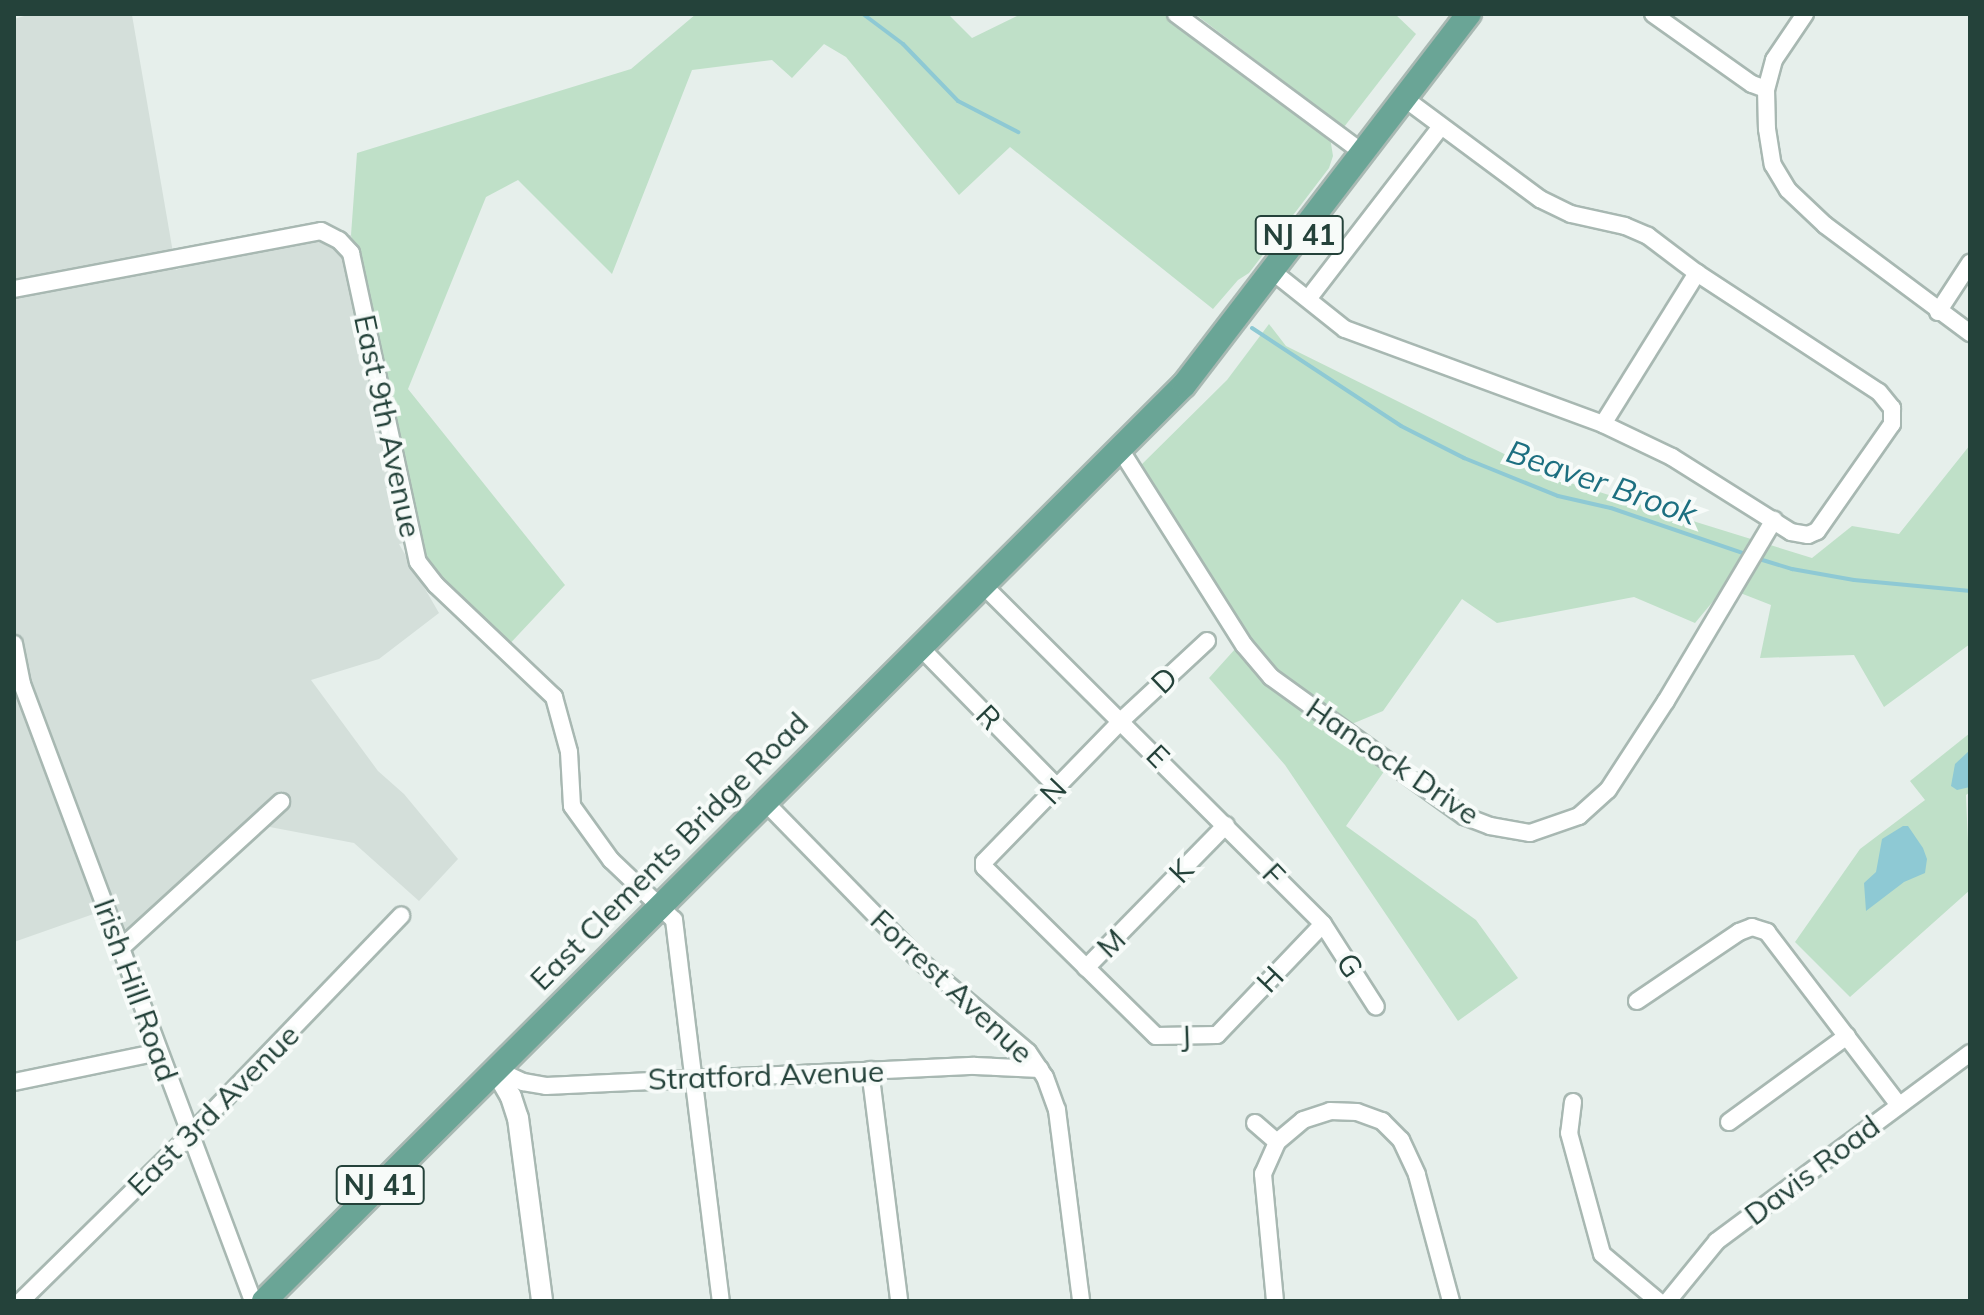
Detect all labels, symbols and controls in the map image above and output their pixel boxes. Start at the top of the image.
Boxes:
road number: NJ 41 [1253,211,1345,259]
street label: East 9th Avenue [347,311,429,541]
water label: Beaver Brook [1502,432,1702,532]
street label: D [1143,659,1185,701]
street label: Hancock Drive [1300,690,1486,832]
street label: R [969,697,1009,737]
street label: East Clements Bridge Road [523,705,815,997]
street label: E [1139,737,1177,775]
street label: N [1032,770,1074,812]
street label: K [1161,852,1201,890]
street label: F [1255,855,1293,893]
street label: Irish Hill Road [86,894,186,1086]
street label: Forrest Avenue [863,902,1041,1070]
street label: M [1089,921,1133,965]
street label: G [1329,946,1371,984]
street label: H [1249,958,1291,1000]
street label: East 3rd Avenue [120,1017,306,1203]
street label: J [1180,1018,1192,1054]
street label: Stratford Avenue [647,1053,885,1097]
street label: Davis Road [1737,1108,1887,1232]
road number: NJ 41 [334,1161,426,1209]

